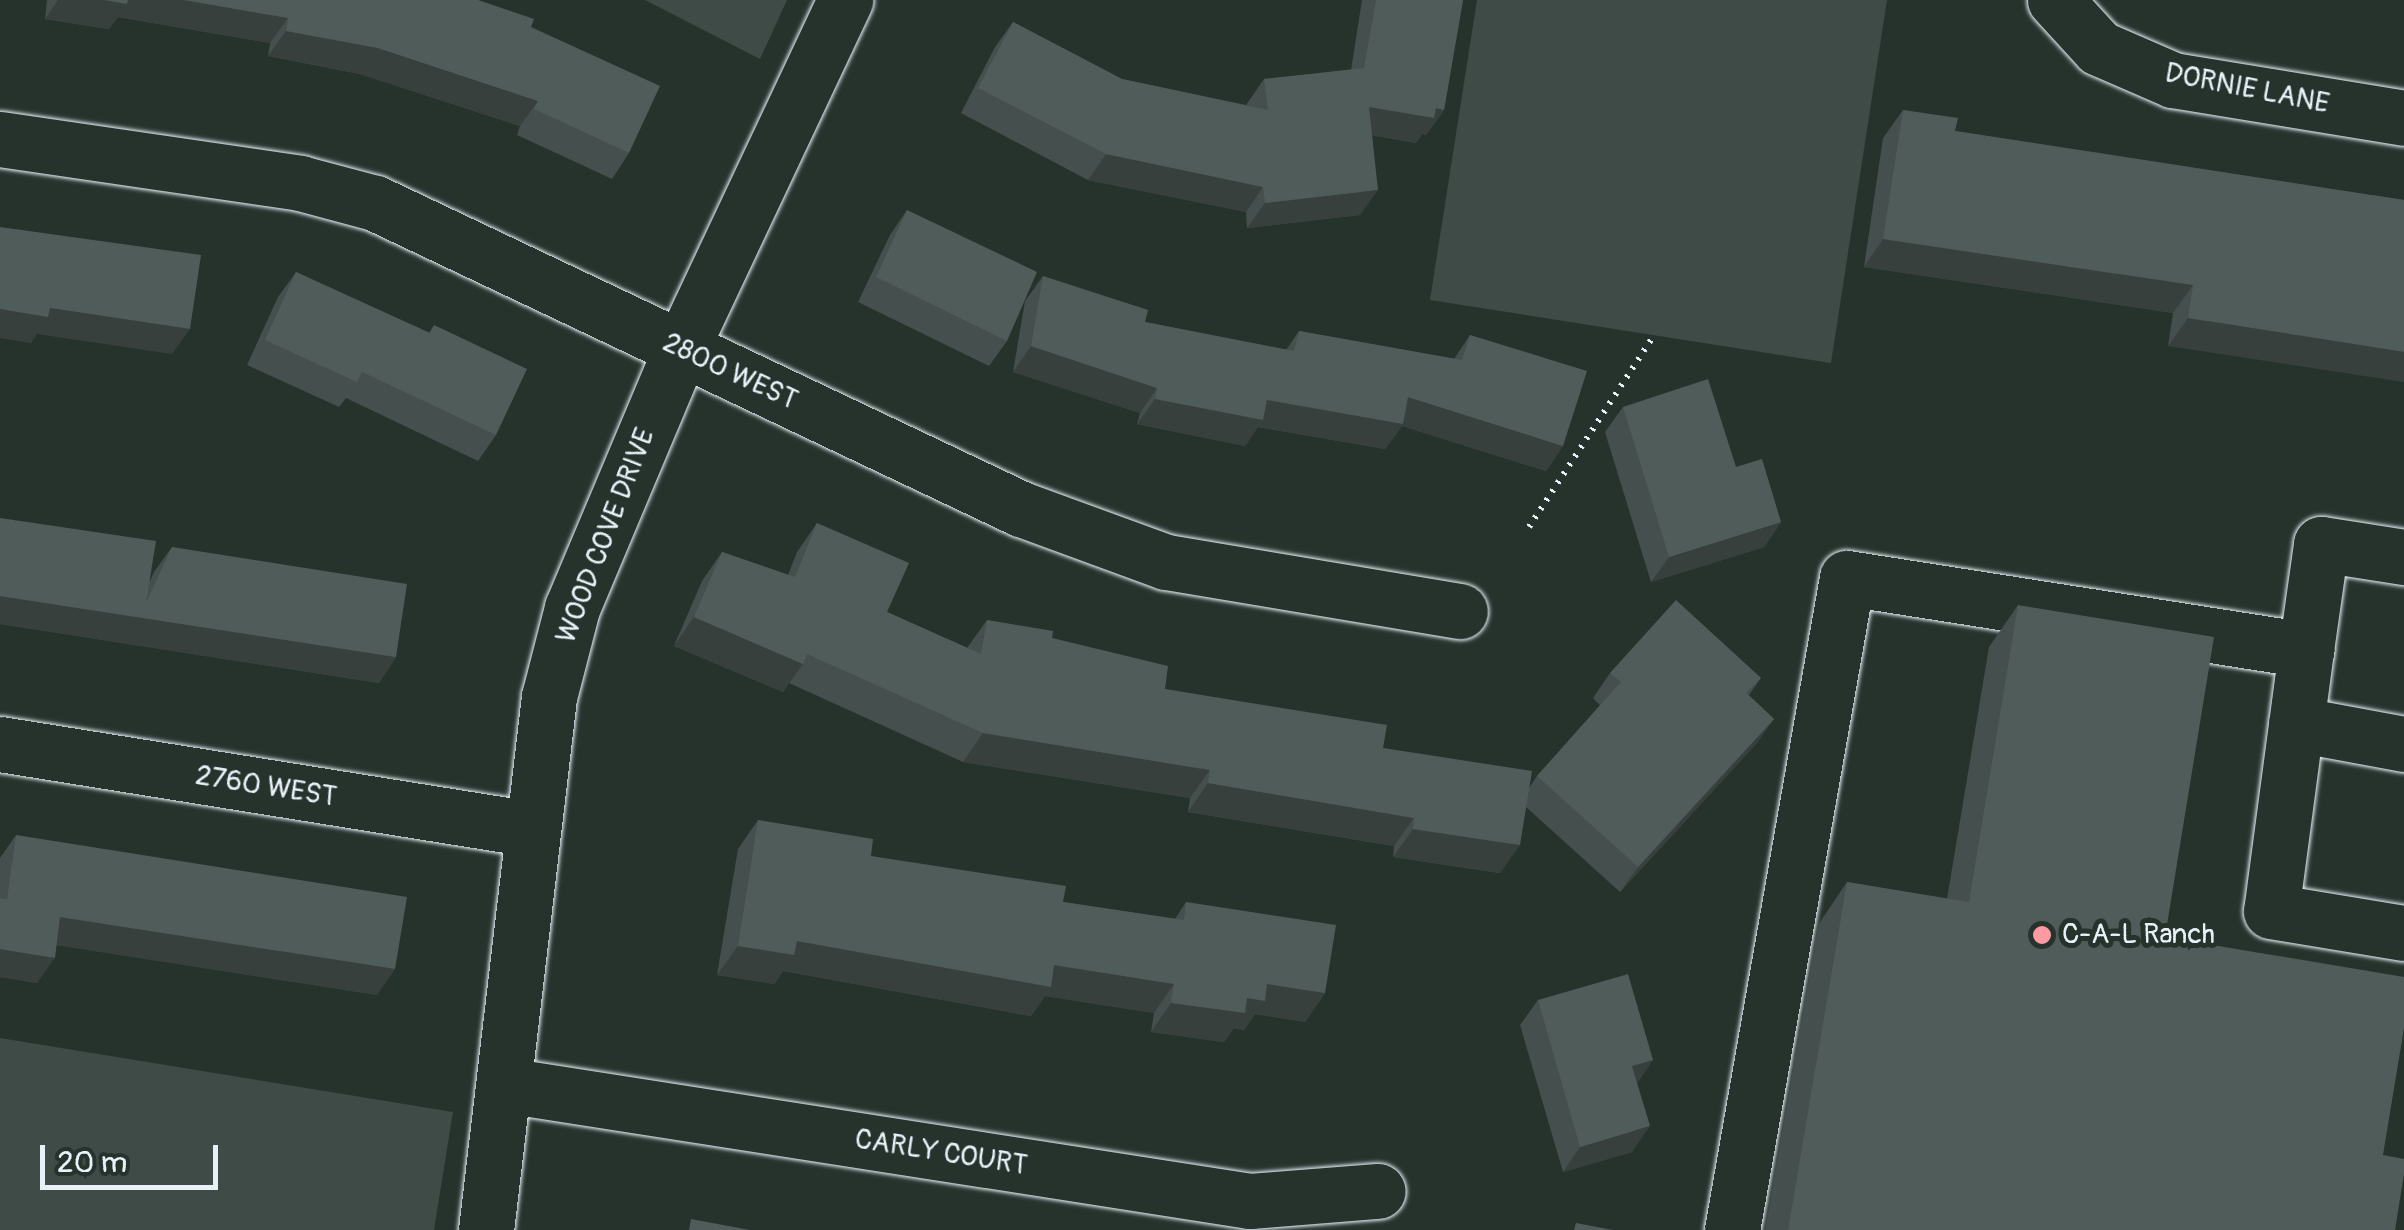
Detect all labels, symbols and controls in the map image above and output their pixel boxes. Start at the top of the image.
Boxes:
street label: DORNIE LANE [2162,57,2332,121]
street label: 2800 WEST [657,326,803,418]
street label: WOOD COVE DRIVE [550,424,662,648]
street label: 2760 WEST [193,759,339,815]
place label: C-A-L Ranch [2062,918,2215,952]
marker: C-A-L Ranch [2031,924,2053,946]
street label: CARLY COURT [852,1123,1030,1183]
scale bar [45,1125,222,1187]
text: 20 m [57,1144,127,1181]

